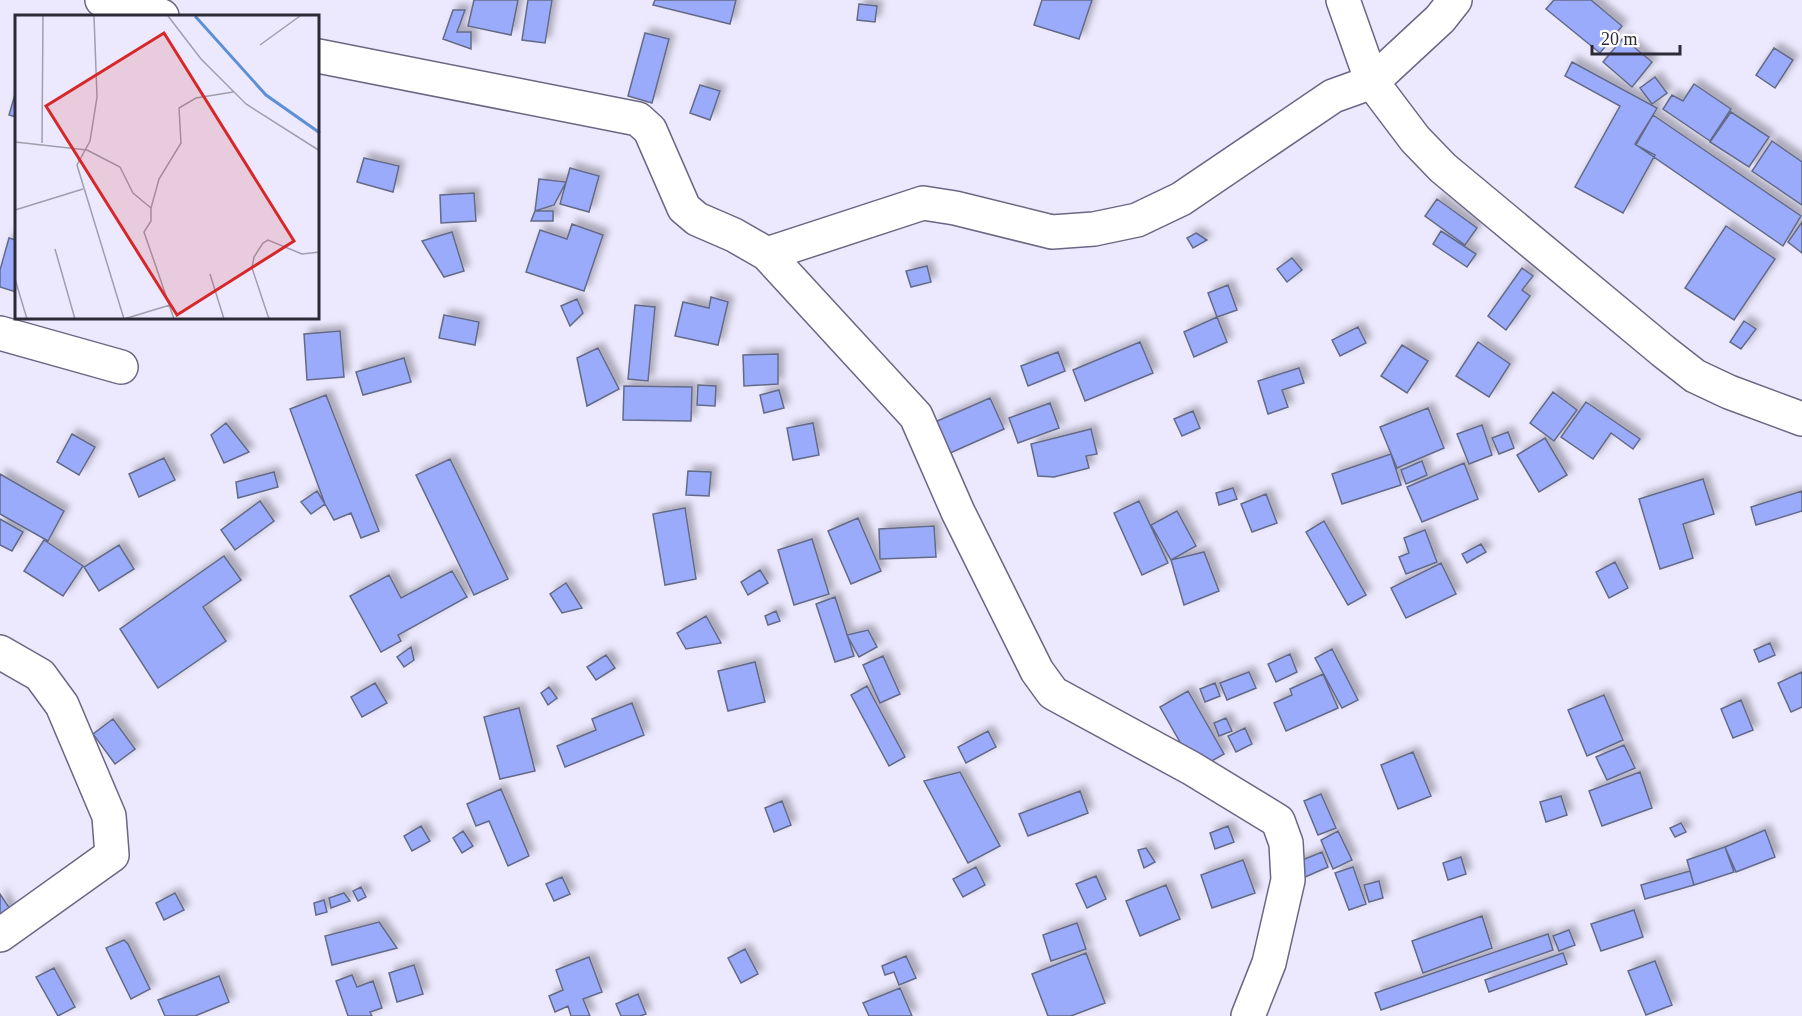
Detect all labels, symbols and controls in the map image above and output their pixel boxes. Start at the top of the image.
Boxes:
inset map [15,15,320,320]
scale bar [1592,18,1680,56]
text: 20 m [1601,29,1638,49]

